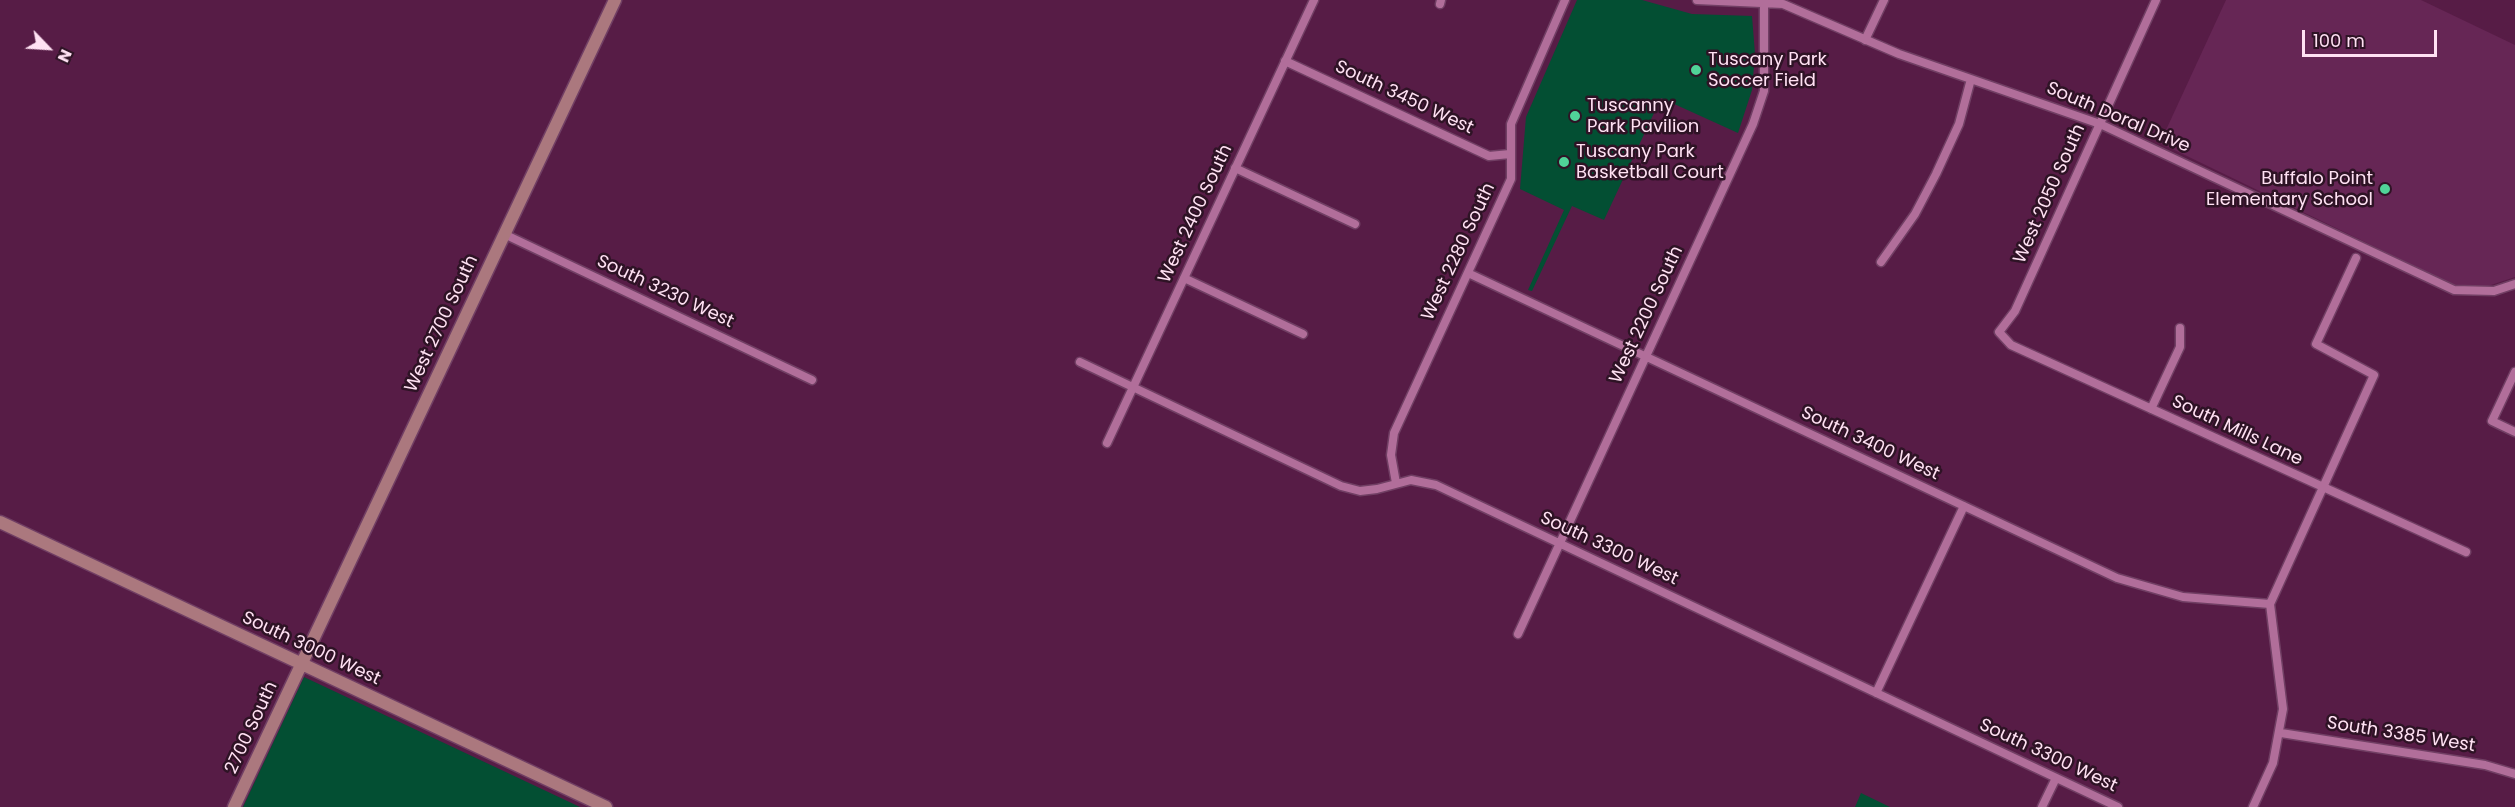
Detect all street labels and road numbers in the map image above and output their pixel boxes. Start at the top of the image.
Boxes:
street label: South 3450 West [1331,56,1477,140]
street label: South Doral Drive [2043,78,2193,158]
street label: West 2050 South [2010,121,2090,267]
street label: West 2400 South [1154,141,1238,287]
street label: West 2280 South [1418,180,1500,324]
street label: West 2200 South [1606,243,1688,387]
street label: South 3230 West [593,251,737,333]
street label: West 2700 South [401,252,483,396]
street label: South Mills Lane [2168,391,2306,471]
street label: South 3400 West [1797,402,1943,486]
street label: South 3300 West [1537,508,1681,590]
street label: South 3000 West [238,607,384,691]
street label: 2700 South [221,678,283,778]
street label: South 3385 West [2325,713,2477,757]
street label: South 3300 West [1976,715,2120,797]

